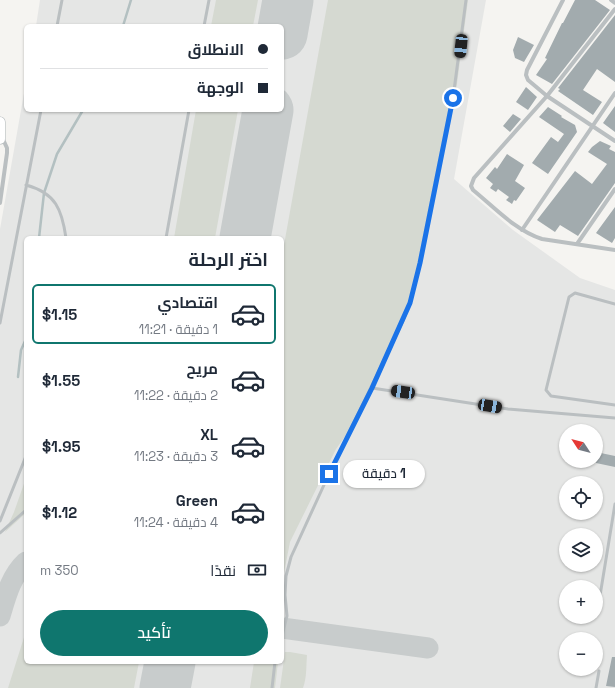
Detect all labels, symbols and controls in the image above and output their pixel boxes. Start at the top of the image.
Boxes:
car [454,33,468,59]
text: الانطلاق [188,40,244,59]
text: الوجهة [197,78,244,97]
route start [444,89,462,107]
text: اختر الرحلة [189,248,268,271]
text: اقتصادي [158,293,218,312]
icon: car [230,296,266,332]
text: $1.15 [42,305,77,324]
text: 1 دقيقة · 11:21 [139,321,218,338]
text: مريح [186,359,218,378]
icon: car [230,362,266,398]
text: $1.55 [42,371,80,390]
car [390,384,416,400]
text: 2 دقيقة · 11:22 [134,387,218,404]
car [477,398,503,414]
north arrow [559,424,603,468]
map controls [559,424,603,676]
text: XL [200,425,218,444]
icon: car [230,428,266,464]
text: $1.95 [42,437,81,456]
text: 3 دقيقة · 11:23 [134,448,218,465]
callout: 1 دقيقة [343,460,425,488]
route end [320,465,338,483]
text: 1 دقيقة [362,465,406,482]
button: locate [559,476,603,520]
text: Green [176,491,218,510]
icon: car [230,494,266,530]
text: $1.12 [42,503,77,522]
text: 4 دقيقة · 11:24 [134,514,218,531]
button: layers [559,528,603,572]
icon: cash [246,559,268,581]
text: نقدًا [210,561,236,580]
text: 350 m [40,562,79,579]
button: + [559,580,603,624]
button: تأكيد [40,610,268,656]
button: − [559,632,603,676]

